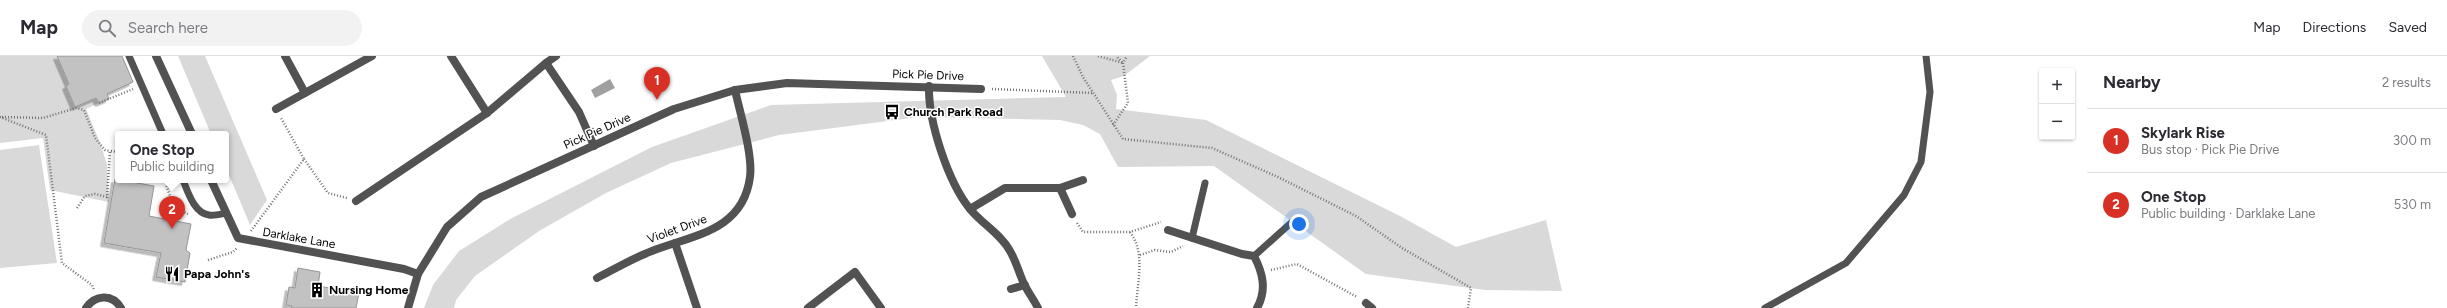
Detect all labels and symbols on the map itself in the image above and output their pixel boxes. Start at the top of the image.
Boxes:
pin: 1 [644,67,670,100]
street label: Pick Pie Drive [892,67,965,83]
bus stop icon: Church Park Road [883,103,901,121]
place label: Church Park Road [904,105,1003,119]
street label: Pick Pie Drive [561,110,633,152]
pin: 2 [159,196,185,229]
street label: Violet Drive [645,212,709,246]
your location [1289,214,1309,234]
street label: Darklake Lane [261,225,337,251]
restaurant icon: Papa John's [163,265,181,283]
place label: Papa John's [184,267,250,281]
building icon: Nursing Home [308,281,326,299]
place label: Nursing Home [329,283,409,297]

